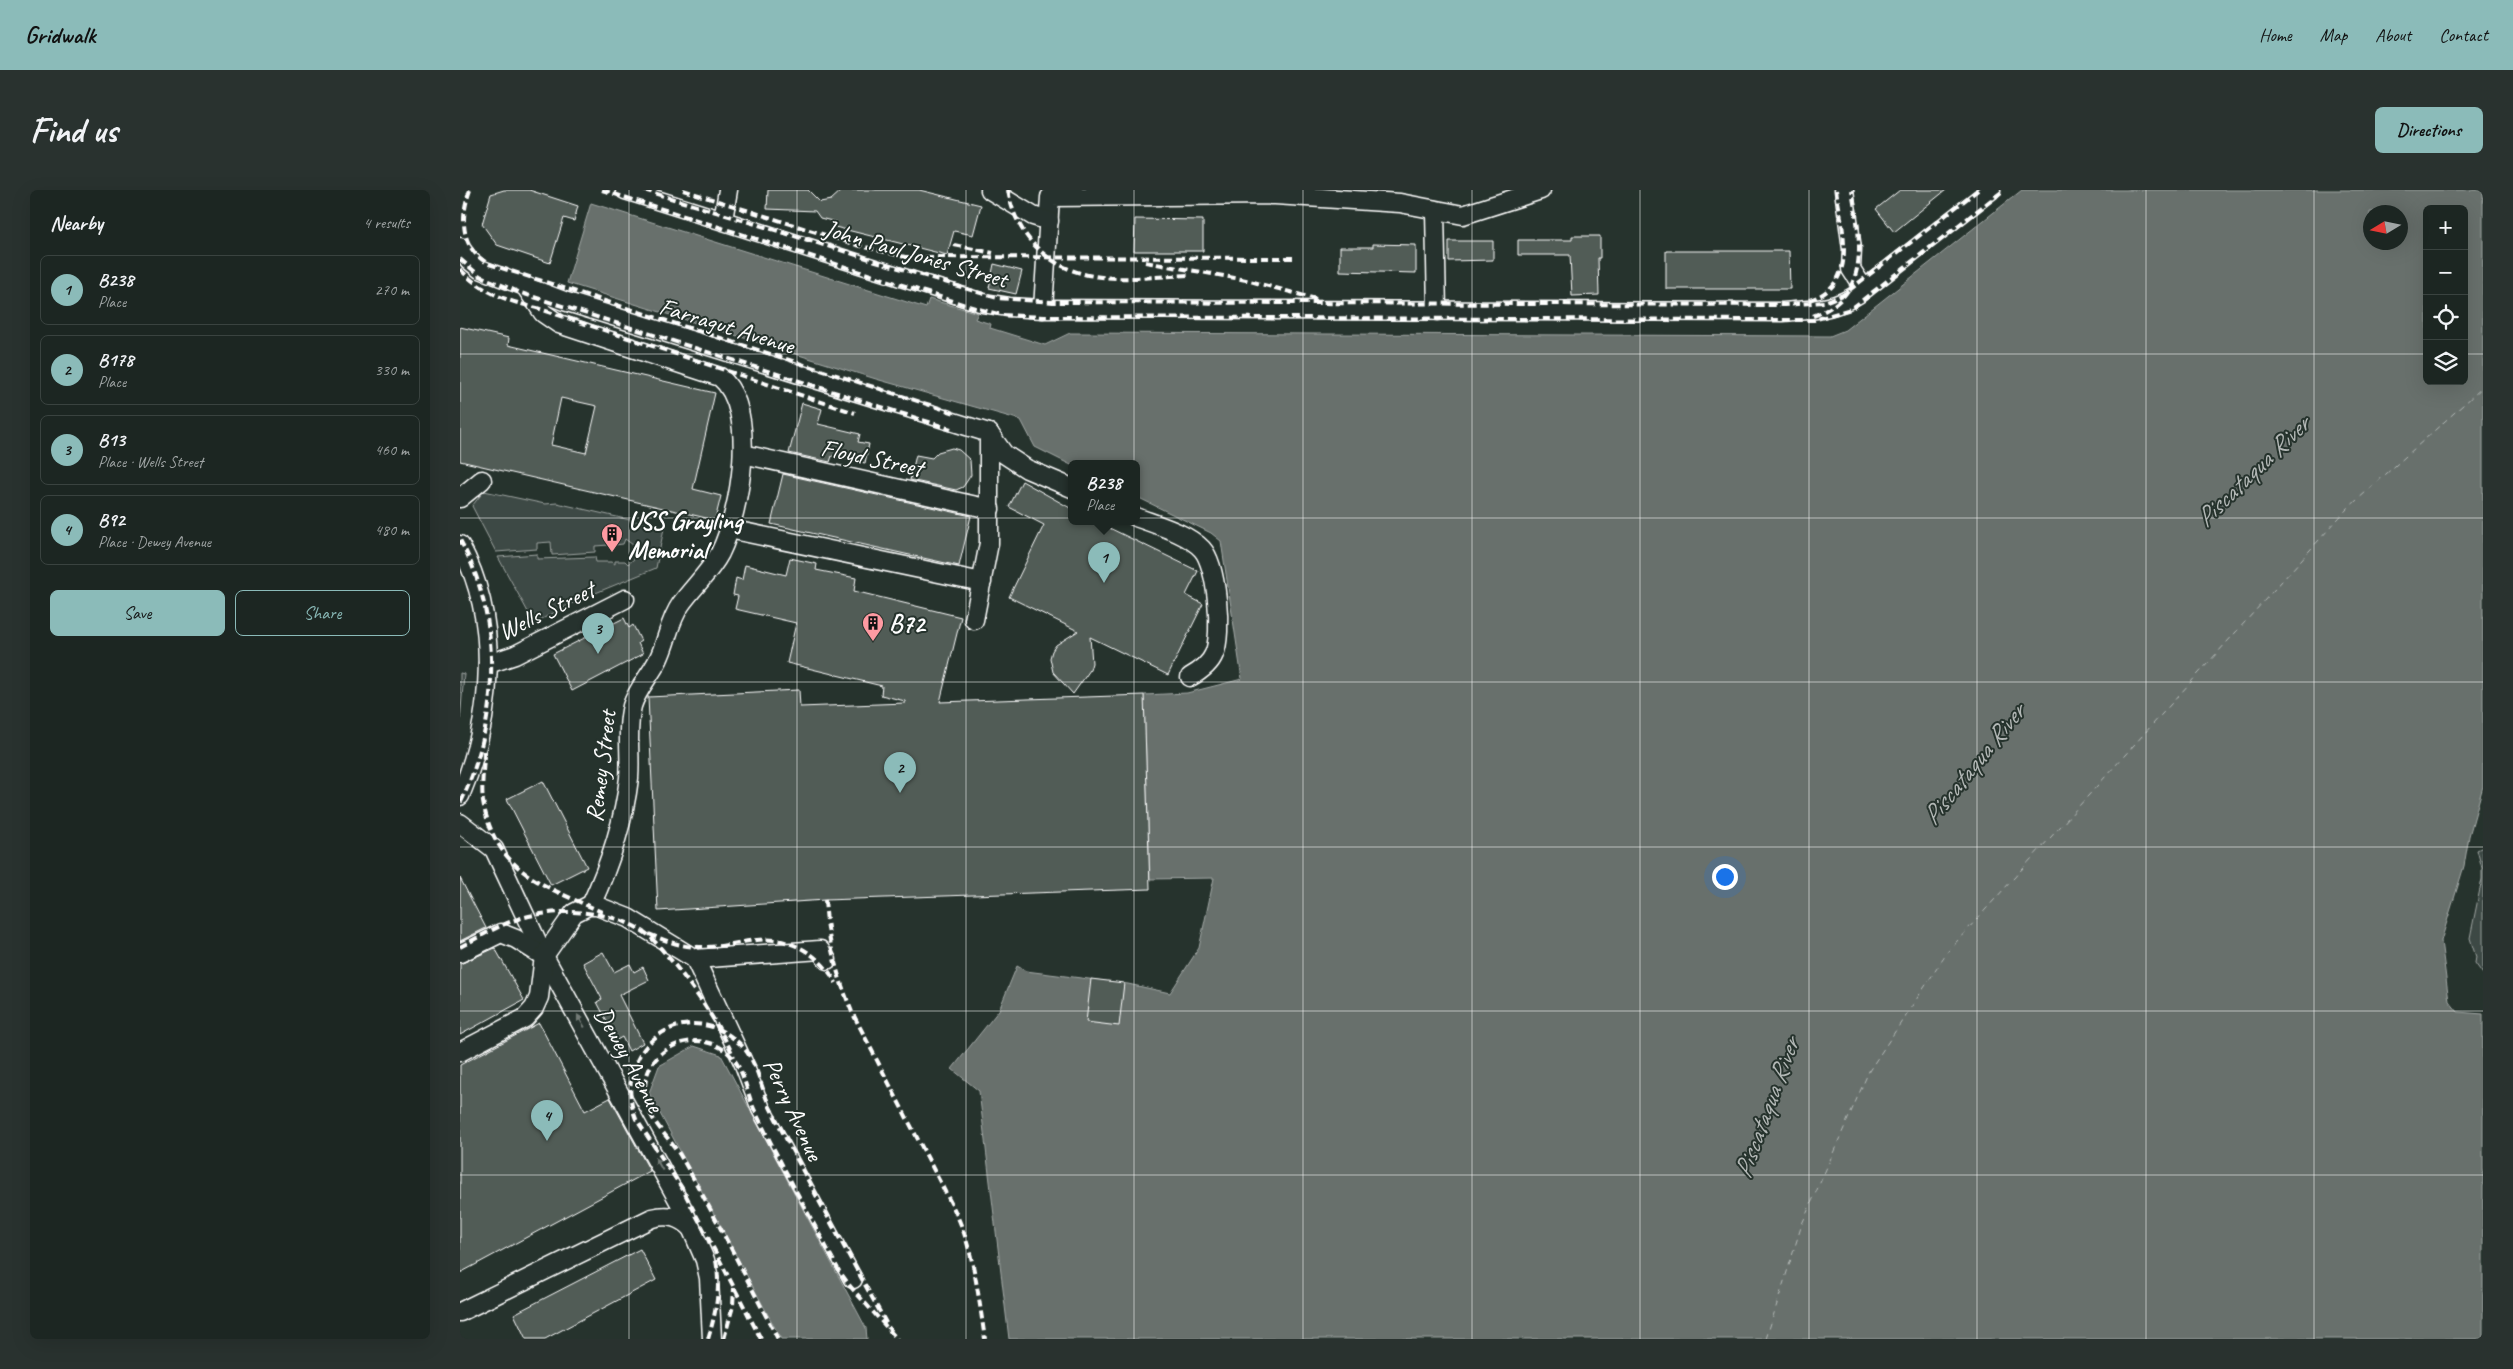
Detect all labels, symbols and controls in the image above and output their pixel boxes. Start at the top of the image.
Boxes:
text: Gridwalk [25,20,95,50]
text: Home [2259,24,2292,46]
text: Map [2320,24,2347,46]
text: About [2375,24,2411,46]
text: Contact [2439,24,2488,46]
button: Directions [2375,107,2483,153]
text: Find us [30,108,117,153]
north arrow [2363,205,2408,250]
map controls [2423,205,2468,385]
button: + [2423,205,2468,250]
text: Nearby [50,210,103,236]
street label: John Paul Jones Street [819,212,1014,296]
text: 4 results [363,213,410,233]
button: − [2423,250,2468,295]
text: B238 [98,268,134,292]
text: 1 [63,280,71,300]
text: 270 m [375,280,409,300]
street label: Farragut Avenue [655,290,800,362]
text: Place [98,292,126,312]
button: locate [2423,295,2468,340]
button: layers [2423,340,2468,385]
text: B178 [98,348,134,372]
text: 2 [63,360,71,380]
text: 330 m [375,360,409,380]
text: Place [98,372,126,392]
water label: Piscataqua River [2188,406,2320,534]
text: B13 [98,428,125,452]
street label: Floyd Street [818,432,929,485]
text: 3 [63,440,71,460]
text: 460 m [375,440,409,460]
text: Place · Wells Street [98,452,203,472]
popup [1068,460,1140,525]
text: B238 [1086,471,1122,495]
text: Place [1086,495,1114,515]
place label: USS Grayling Memorial [628,505,745,566]
text: B92 [98,508,125,532]
text: 4 [63,520,71,540]
text: 480 m [375,520,409,540]
building icon: USS Grayling Memorial [600,522,624,553]
text: Place · Dewey Avenue [98,532,211,552]
pin: 1 [1088,542,1120,583]
street label: Wells Street [493,572,603,648]
button: Save [50,590,225,636]
button: Share [235,590,410,636]
place label: B72 [889,608,927,640]
building icon: B72 [861,611,885,642]
pin: 3 [582,613,614,654]
water label: Piscataqua River [1915,694,2035,831]
street label: Remey Street [578,706,624,824]
pin: 2 [884,752,916,793]
your location [1712,864,1738,890]
street label: Dewey Avenue [587,1001,672,1120]
one-way arrow [576,1015,585,1028]
water label: Piscataqua River [1726,1030,1809,1182]
street label: Perry Avenue [756,1053,831,1167]
pin: 4 [531,1100,563,1141]
one-way arrow [655,1156,663,1171]

